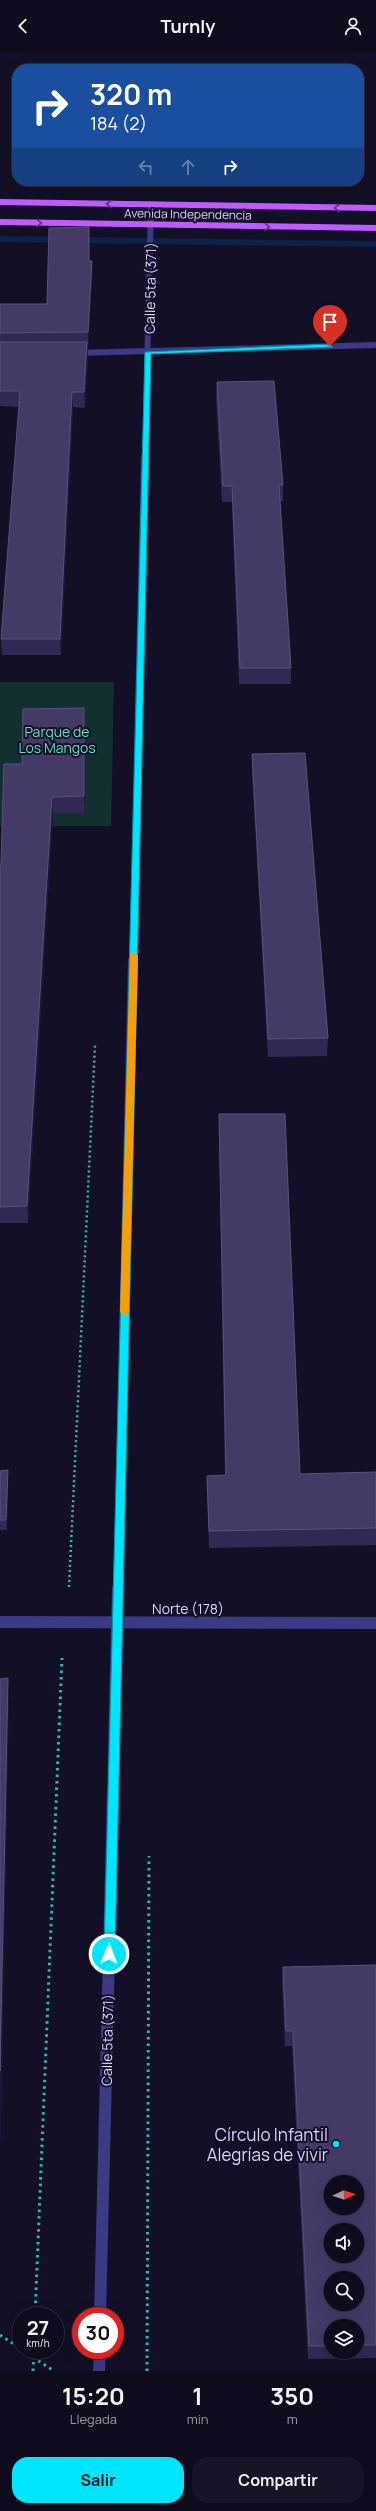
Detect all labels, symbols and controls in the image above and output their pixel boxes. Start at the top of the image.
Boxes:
text: Turnly [161,14,215,38]
icon: back [12,15,34,37]
icon: person [342,15,364,37]
text: 320 m [90,75,172,113]
icon: right [24,80,76,132]
text: 184 (2) [90,111,147,135]
icon: left [135,156,157,178]
icon: ahead [177,156,199,178]
icon: right [219,156,241,178]
one-way arrow [106,200,112,208]
street label: Avenida Independencia [124,204,252,224]
one-way arrow [334,204,340,212]
one-way arrow [36,219,42,227]
one-way arrow [264,223,270,231]
street label: Calle 5ta (371) [140,242,160,334]
pin [313,305,347,346]
icon: arrive [319,311,341,333]
park label: Parque de Los Mangos [18,722,96,757]
street label: Norte (178) [152,1599,224,1618]
position arrow [88,1933,130,1975]
street label: Calle 5ta (371) [97,1994,117,2086]
place label: Círculo Infantil Alegrías de vivir [207,2123,328,2166]
marker: Círculo Infantil Alegrías de vivir [331,2139,341,2149]
north arrow [324,2175,364,2215]
map controls [324,2175,364,2359]
button: sound [324,2223,364,2263]
button: search [324,2271,364,2311]
speed limit sign: 30 [72,2307,124,2359]
text: 27 [27,2314,49,2341]
button: layers [324,2319,364,2359]
text: km/h [26,2336,50,2350]
text: 15:20 [62,2379,125,2412]
text: 1 [192,2379,203,2412]
text: 350 [270,2379,314,2412]
text: Llegada [70,2410,117,2428]
text: min [187,2410,208,2428]
text: m [287,2410,298,2428]
button: Salir [12,2457,184,2503]
button: Compartir [192,2457,364,2503]

